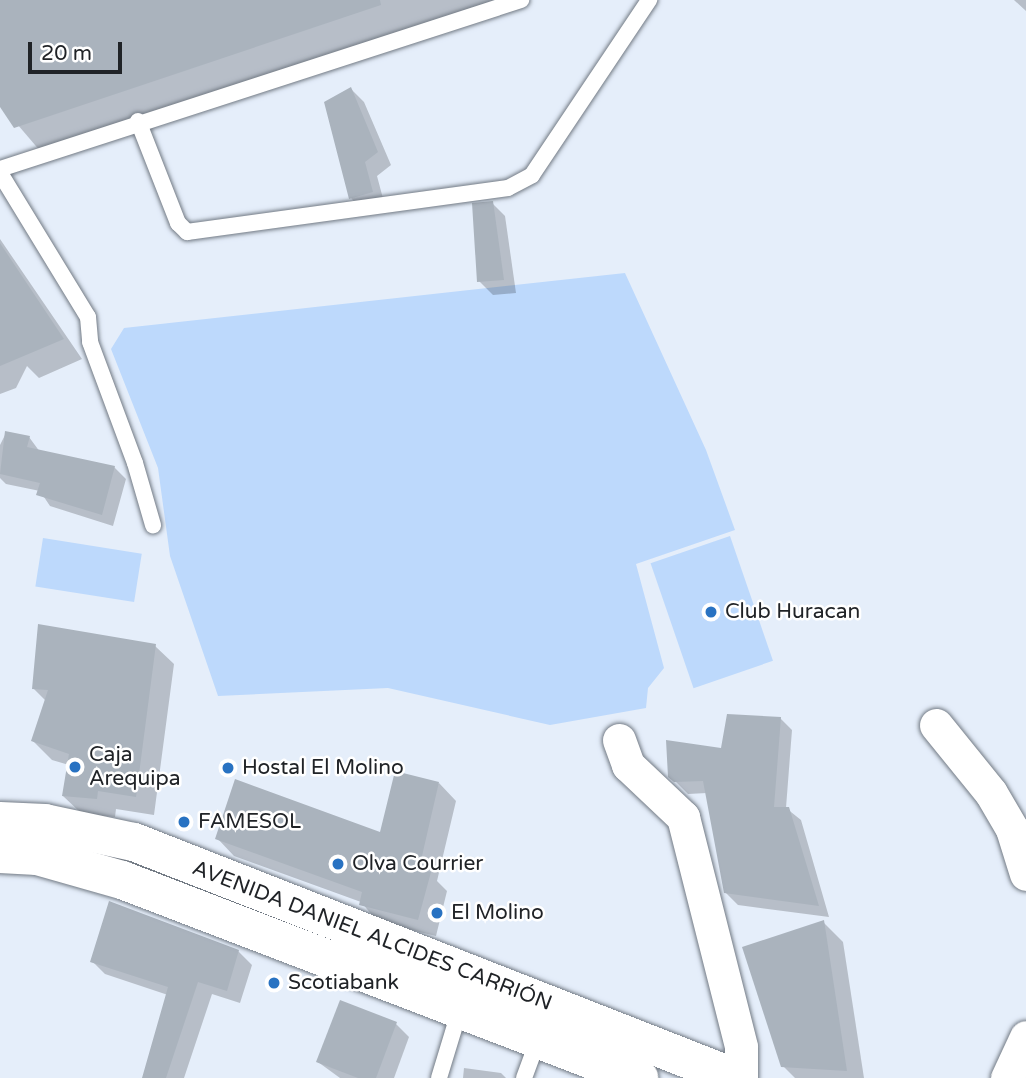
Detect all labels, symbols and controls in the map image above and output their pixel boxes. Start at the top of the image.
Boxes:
scale bar [32,28,126,72]
text: 20 m [41,41,92,66]
place label: Club Huracan [725,599,860,625]
marker: Club Huracan [703,604,719,620]
place label: Caja Arequipa [89,742,180,792]
place label: Hostal El Molino [242,755,404,781]
marker: Caja Arequipa [67,759,83,775]
marker: Hostal El Molino [220,760,236,776]
place label: FAMESOL [198,809,301,835]
marker: FAMESOL [176,814,192,830]
place label: Olva Courrier [352,851,483,877]
street label: AVENIDA DANIEL ALCIDES CARRIÓN [189,856,555,1016]
marker: Olva Courrier [330,856,346,872]
place label: El Molino [451,900,544,926]
marker: El Molino [429,905,445,921]
place label: Scotiabank [288,970,399,996]
marker: Scotiabank [266,975,282,991]

